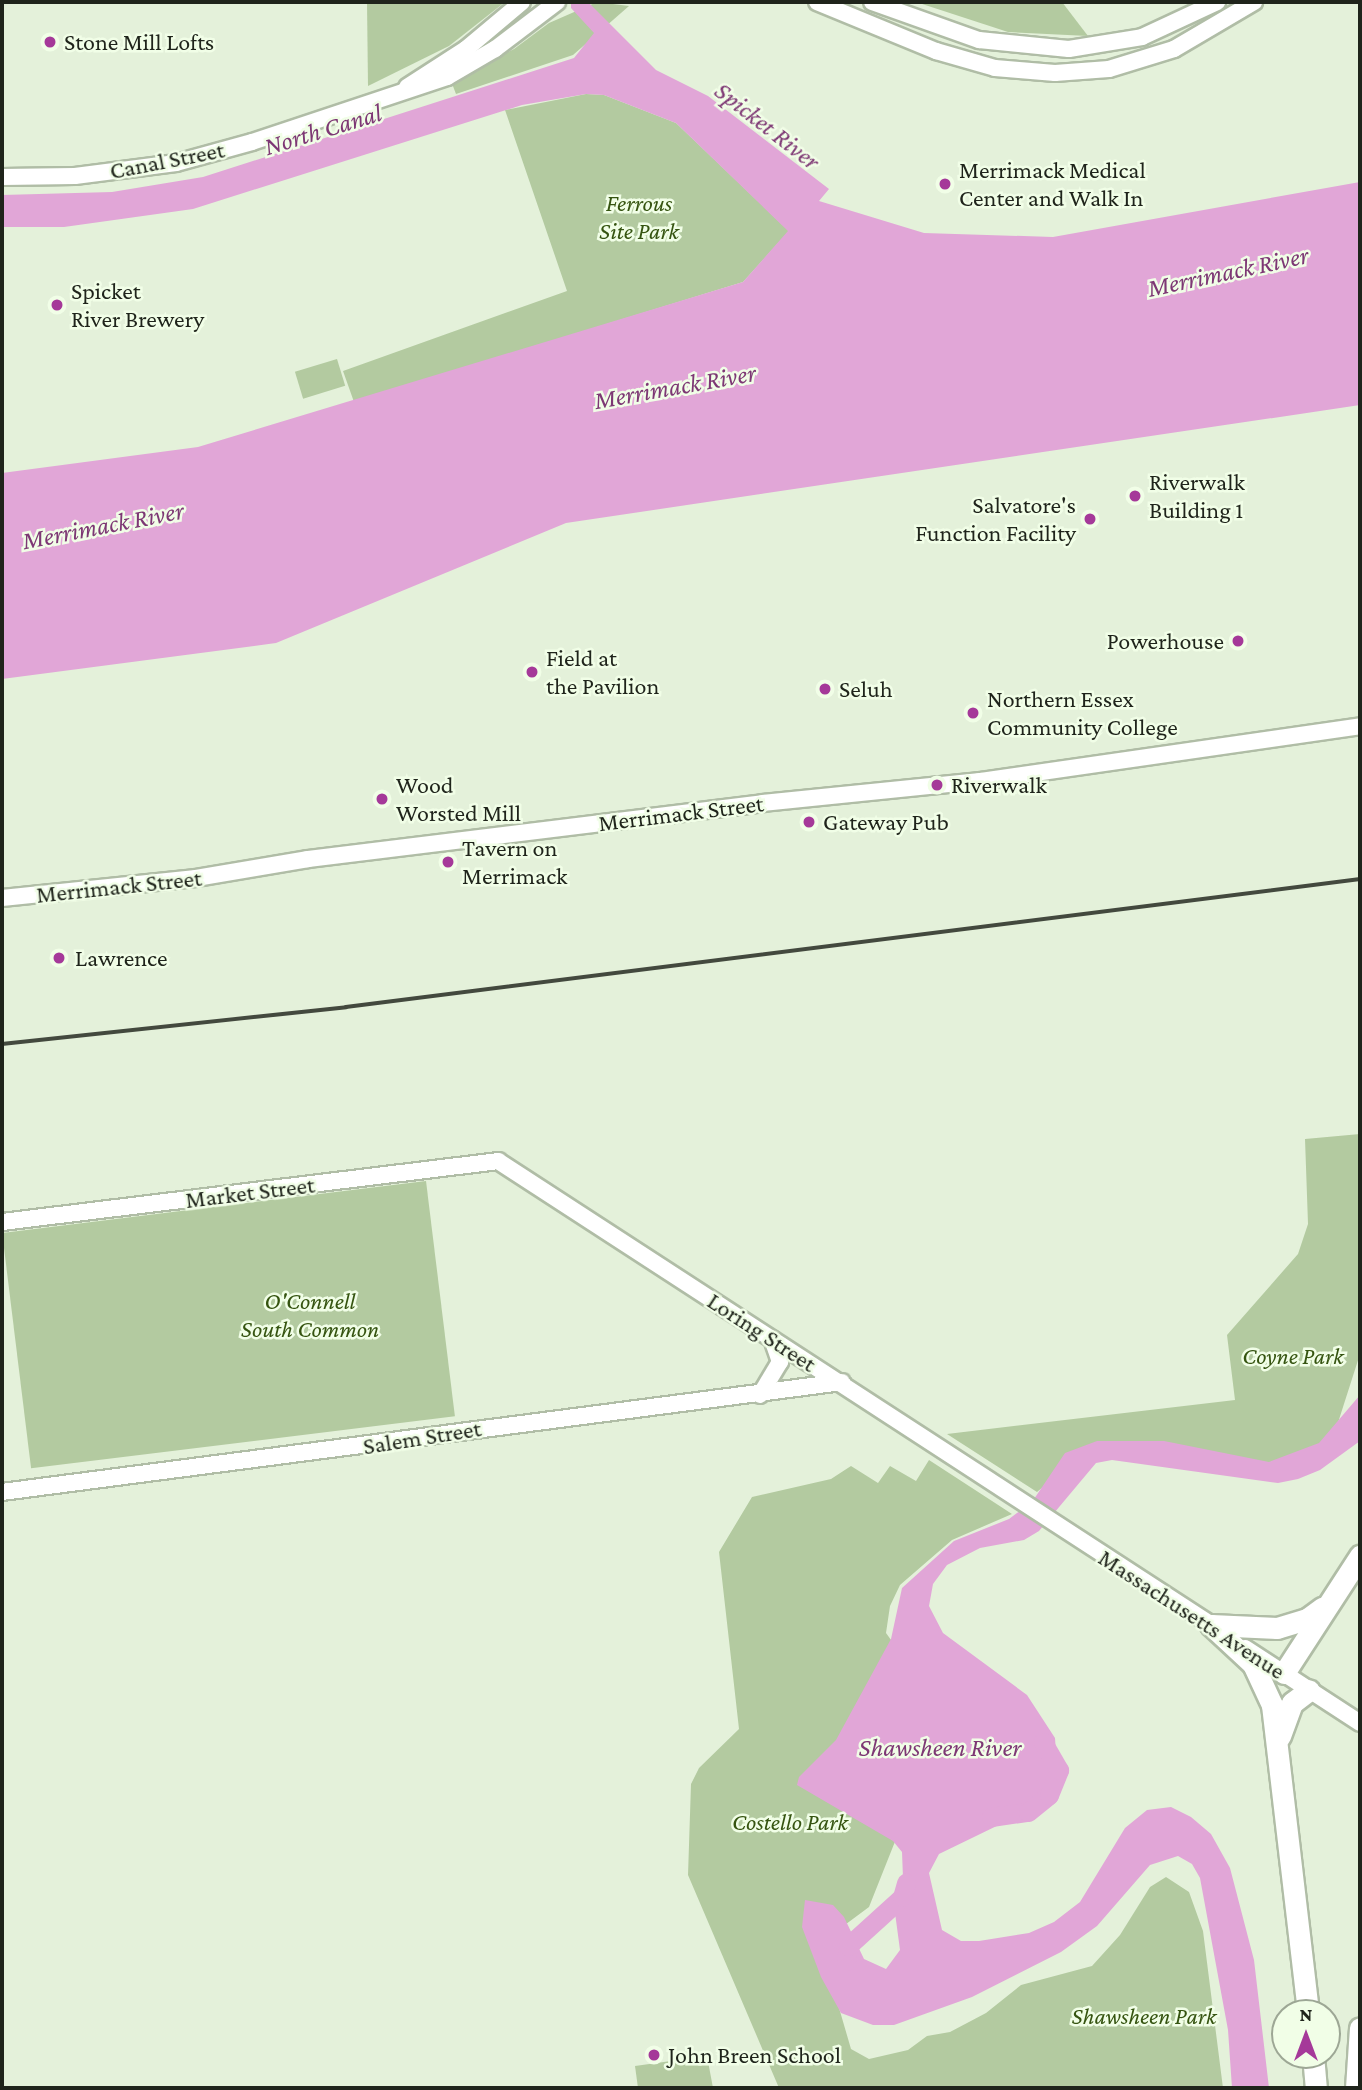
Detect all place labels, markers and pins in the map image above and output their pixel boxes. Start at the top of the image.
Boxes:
place label: Stone Mill Lofts [64,28,214,56]
marker: Stone Mill Lofts [42,34,58,50]
place label: Merrimack Medical Center and Walk In [959,156,1146,212]
marker: Merrimack Medical Center and Walk In [937,176,953,192]
place label: Spicket River Brewery [71,277,204,333]
marker: Spicket River Brewery [49,297,65,313]
place label: Riverwalk Building 1 [1149,468,1245,524]
marker: Riverwalk Building 1 [1127,488,1143,504]
place label: Salvatore's Function Facility [915,491,1076,547]
marker: Salvatore's Function Facility [1082,511,1098,527]
place label: Powerhouse [1107,627,1224,655]
marker: Powerhouse [1230,633,1246,649]
place label: Field at the Pavilion [546,644,659,700]
marker: Field at the Pavilion [524,664,540,680]
place label: Seluh [839,675,893,703]
marker: Seluh [817,681,833,697]
place label: Northern Essex Community College [987,685,1178,741]
marker: Northern Essex Community College [965,705,981,721]
place label: Wood Worsted Mill [396,771,521,827]
place label: Riverwalk [951,771,1047,799]
marker: Riverwalk [929,777,945,793]
marker: Wood Worsted Mill [374,791,390,807]
place label: Gateway Pub [823,808,949,836]
marker: Gateway Pub [801,814,817,830]
place label: Tavern on Merrimack [462,834,568,890]
marker: Tavern on Merrimack [440,854,456,870]
place label: Lawrence [75,944,168,972]
marker: Lawrence [49,948,69,968]
place label: John Breen School [668,2041,841,2069]
marker: John Breen School [646,2047,662,2063]

